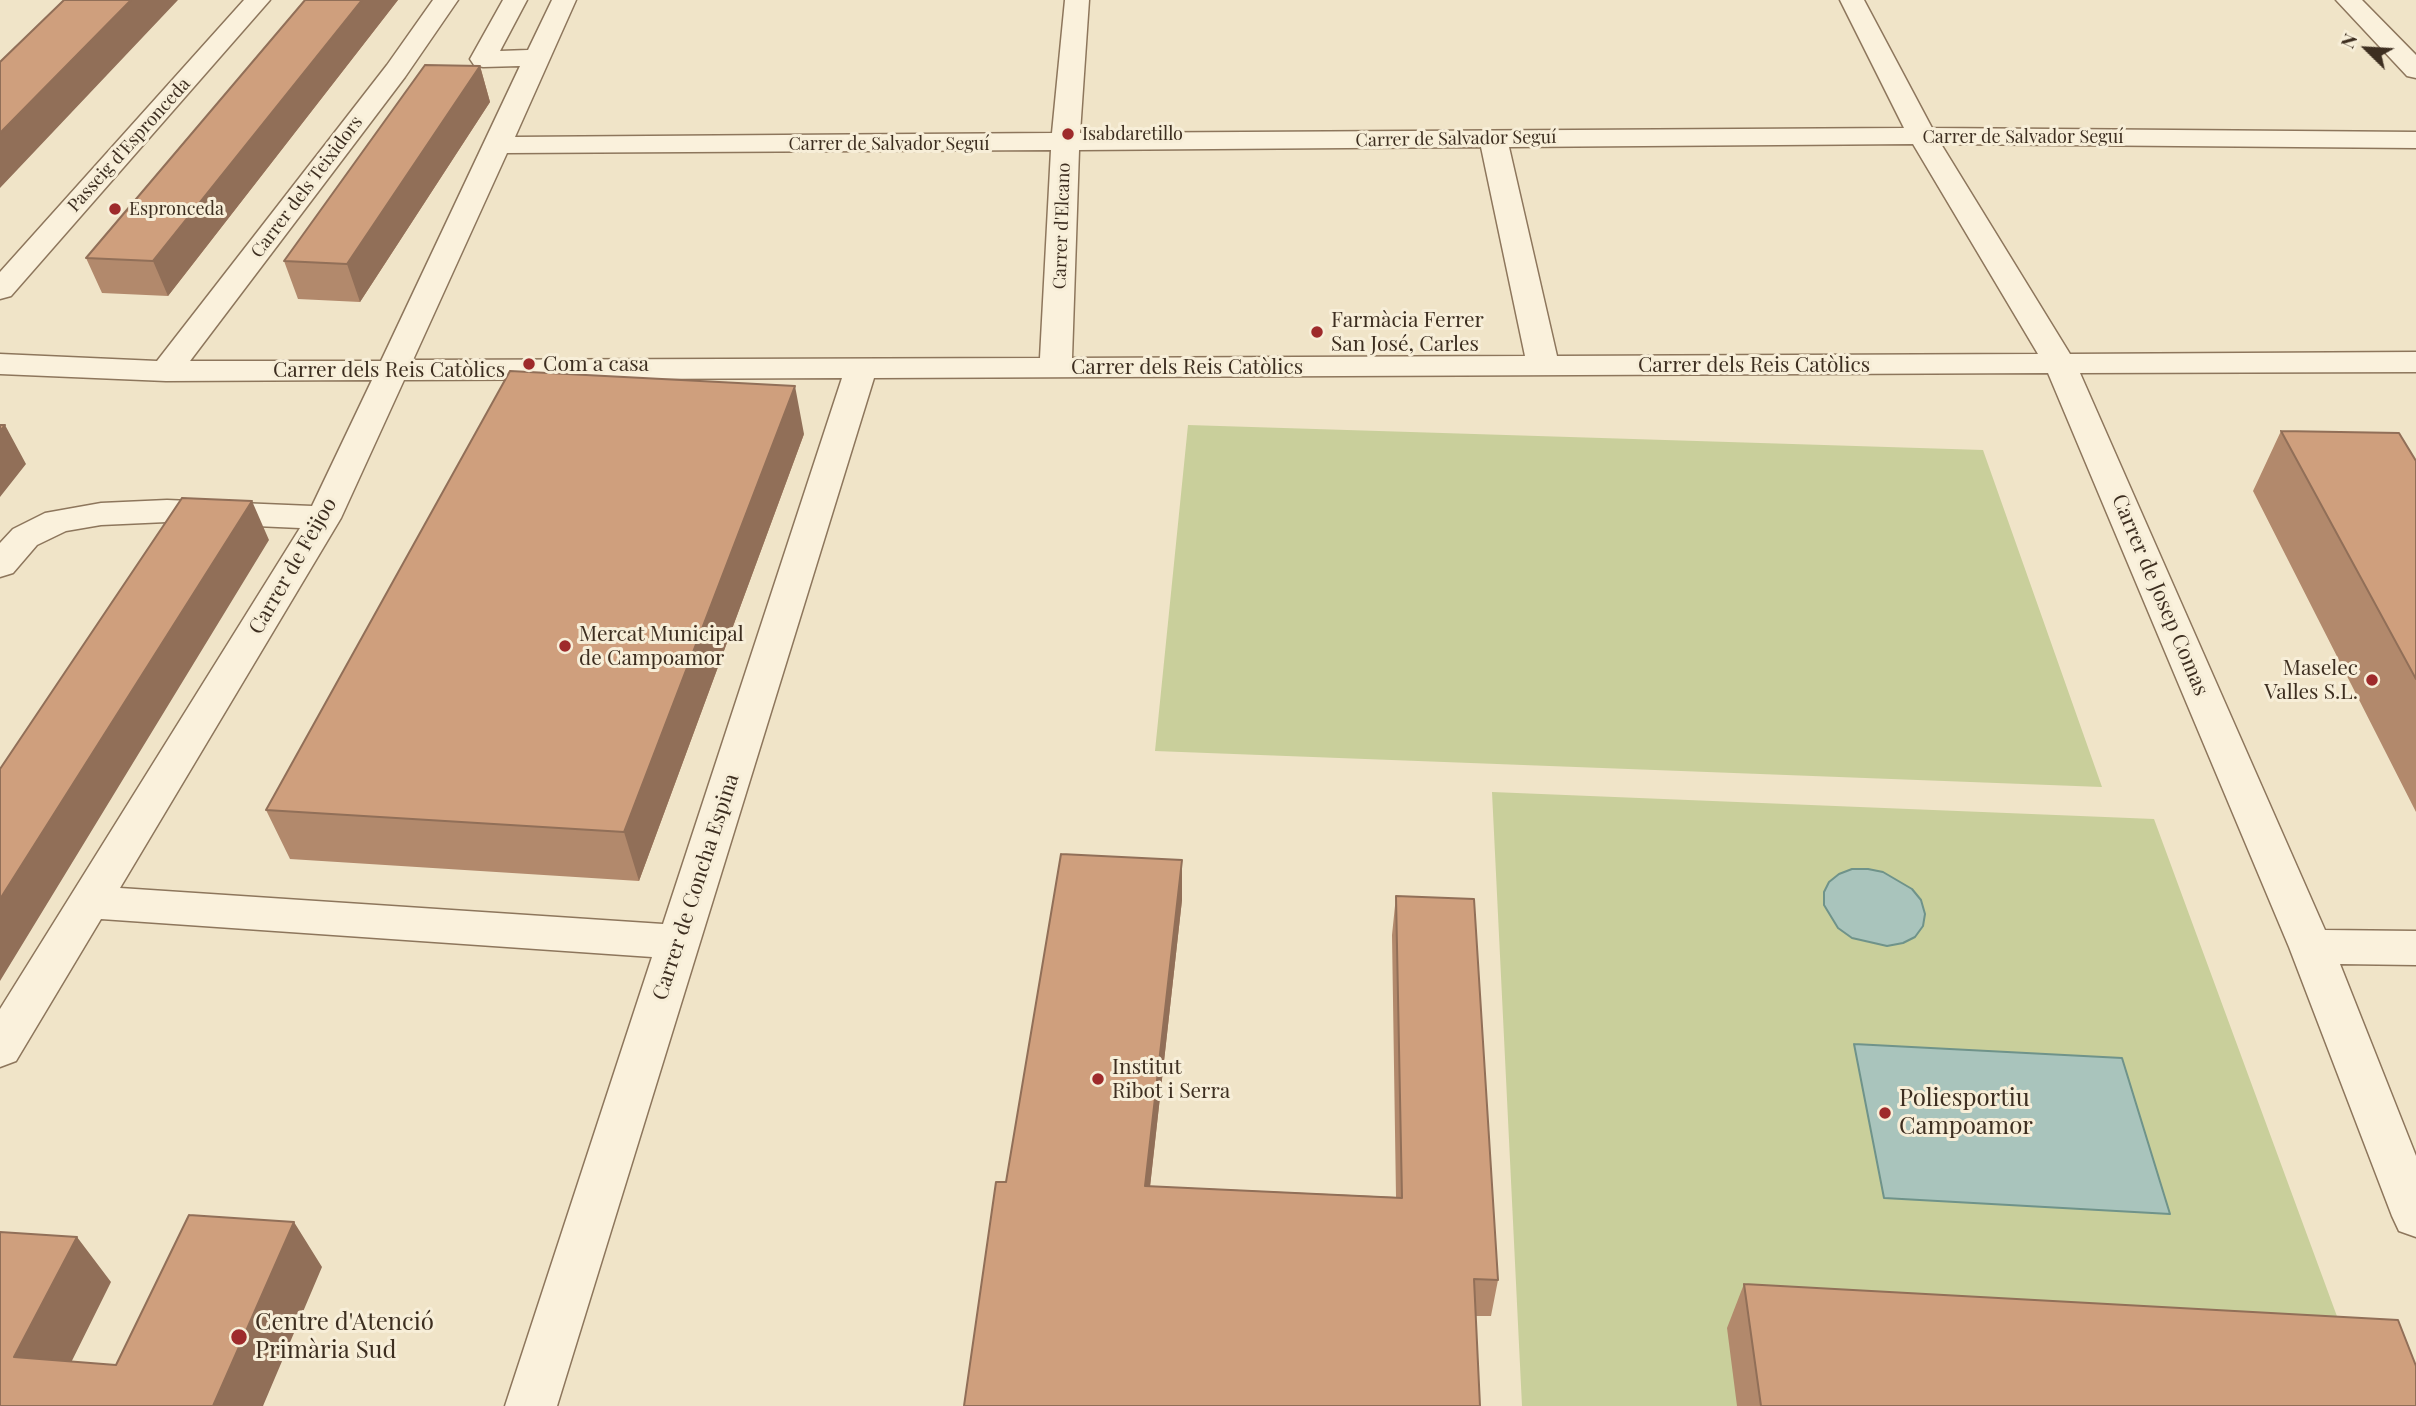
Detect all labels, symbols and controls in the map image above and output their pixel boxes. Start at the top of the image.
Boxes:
north arrow [2332,14,2402,84]
text: N [2333,29,2362,52]
street label: Passeig d'Espronceda [63,74,195,216]
street label: Carrer dels Teixidors [247,112,367,262]
place label: Isabdaretillo [1082,123,1183,145]
marker: Isabdaretillo [1060,126,1076,142]
street label: Carrer de Salvador Seguí [1355,126,1557,152]
street label: Carrer de Salvador Seguí [1922,126,2124,148]
street label: Carrer de Salvador Seguí [788,133,990,155]
street label: Carrer d'Elcano [1049,162,1075,290]
place label: Espronceda [129,198,224,220]
marker: Espronceda [107,201,123,217]
place label: Farmàcia Ferrer San José, Carles [1331,307,1484,357]
marker: Farmàcia Ferrer San José, Carles [1309,324,1325,340]
place label: Com a casa [543,351,649,377]
street label: Carrer dels Reis Catòlics [1638,352,1870,378]
street label: Carrer dels Reis Catòlics [1071,354,1303,380]
marker: Com a casa [521,356,537,372]
street label: Carrer dels Reis Catòlics [273,357,505,383]
street label: Carrer de Josep Comas [2106,491,2214,699]
street label: Carrer de Feijoo [244,493,342,639]
place label: Mercat Municipal de Campoamor [579,621,744,671]
marker: Mercat Municipal de Campoamor [557,638,573,654]
place label: Maselec Valles S.L. [2264,655,2358,705]
marker: Maselec Valles S.L. [2364,672,2380,688]
street label: Carrer de Concha Espina [647,771,745,1003]
place label: Institut Ribot i Serra [1112,1054,1230,1104]
marker: Institut Ribot i Serra [1090,1071,1106,1087]
place label: Poliesportiu Campoamor [1899,1085,2033,1141]
marker: Poliesportiu Campoamor [1877,1105,1893,1121]
place label: Centre d'Atenció Primària Sud [255,1309,434,1365]
marker: Centre d'Atenció Primària Sud [229,1327,249,1347]

